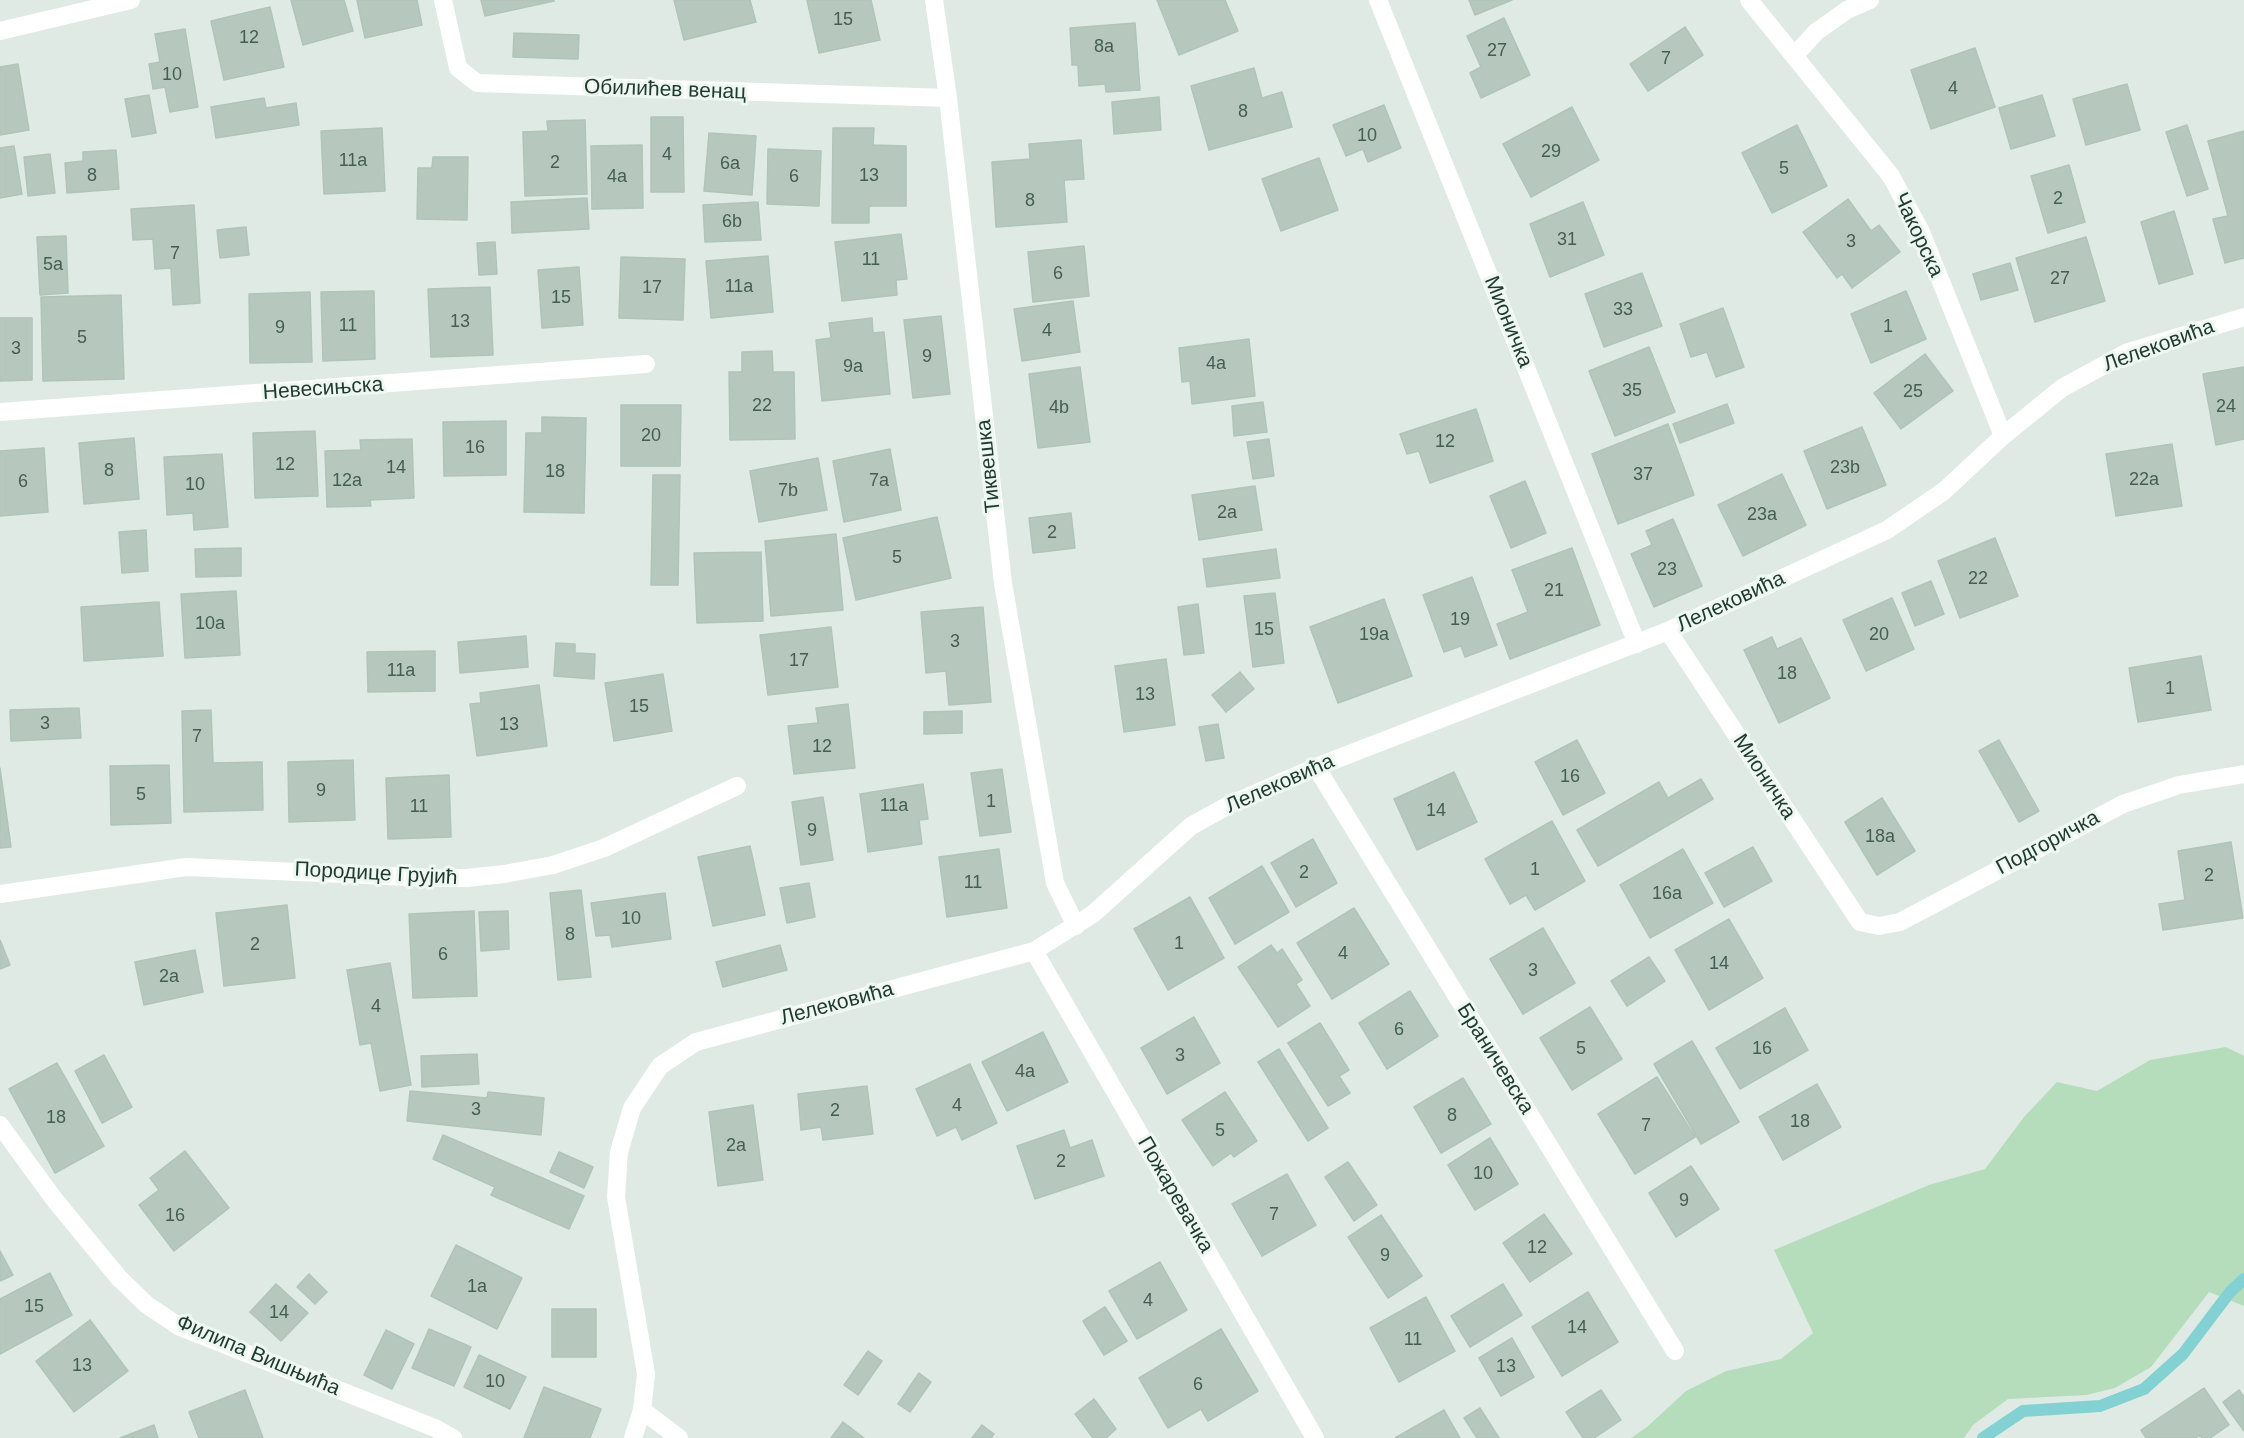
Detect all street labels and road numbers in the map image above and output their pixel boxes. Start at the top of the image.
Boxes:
street label: Обилићев венац [583,75,747,105]
street label: Чакорска [1888,189,1948,281]
street label: Мионичка [1478,273,1538,371]
street label: Лелековића [2100,314,2218,378]
street label: Невесињска [262,372,384,406]
street label: Тиквешка [972,418,1006,514]
street label: Лелековића [1673,566,1789,638]
street label: Мионичка [1727,730,1801,824]
street label: Лелековића [1222,749,1338,819]
street label: Подгоричка [1992,805,2104,881]
street label: Породице Грујић [294,857,458,891]
street label: Лелековића [778,977,896,1031]
street label: Браничевска [1451,999,1539,1119]
street label: Пожаревачка [1132,1132,1218,1258]
street label: Филипа Вишњића [172,1310,344,1402]

